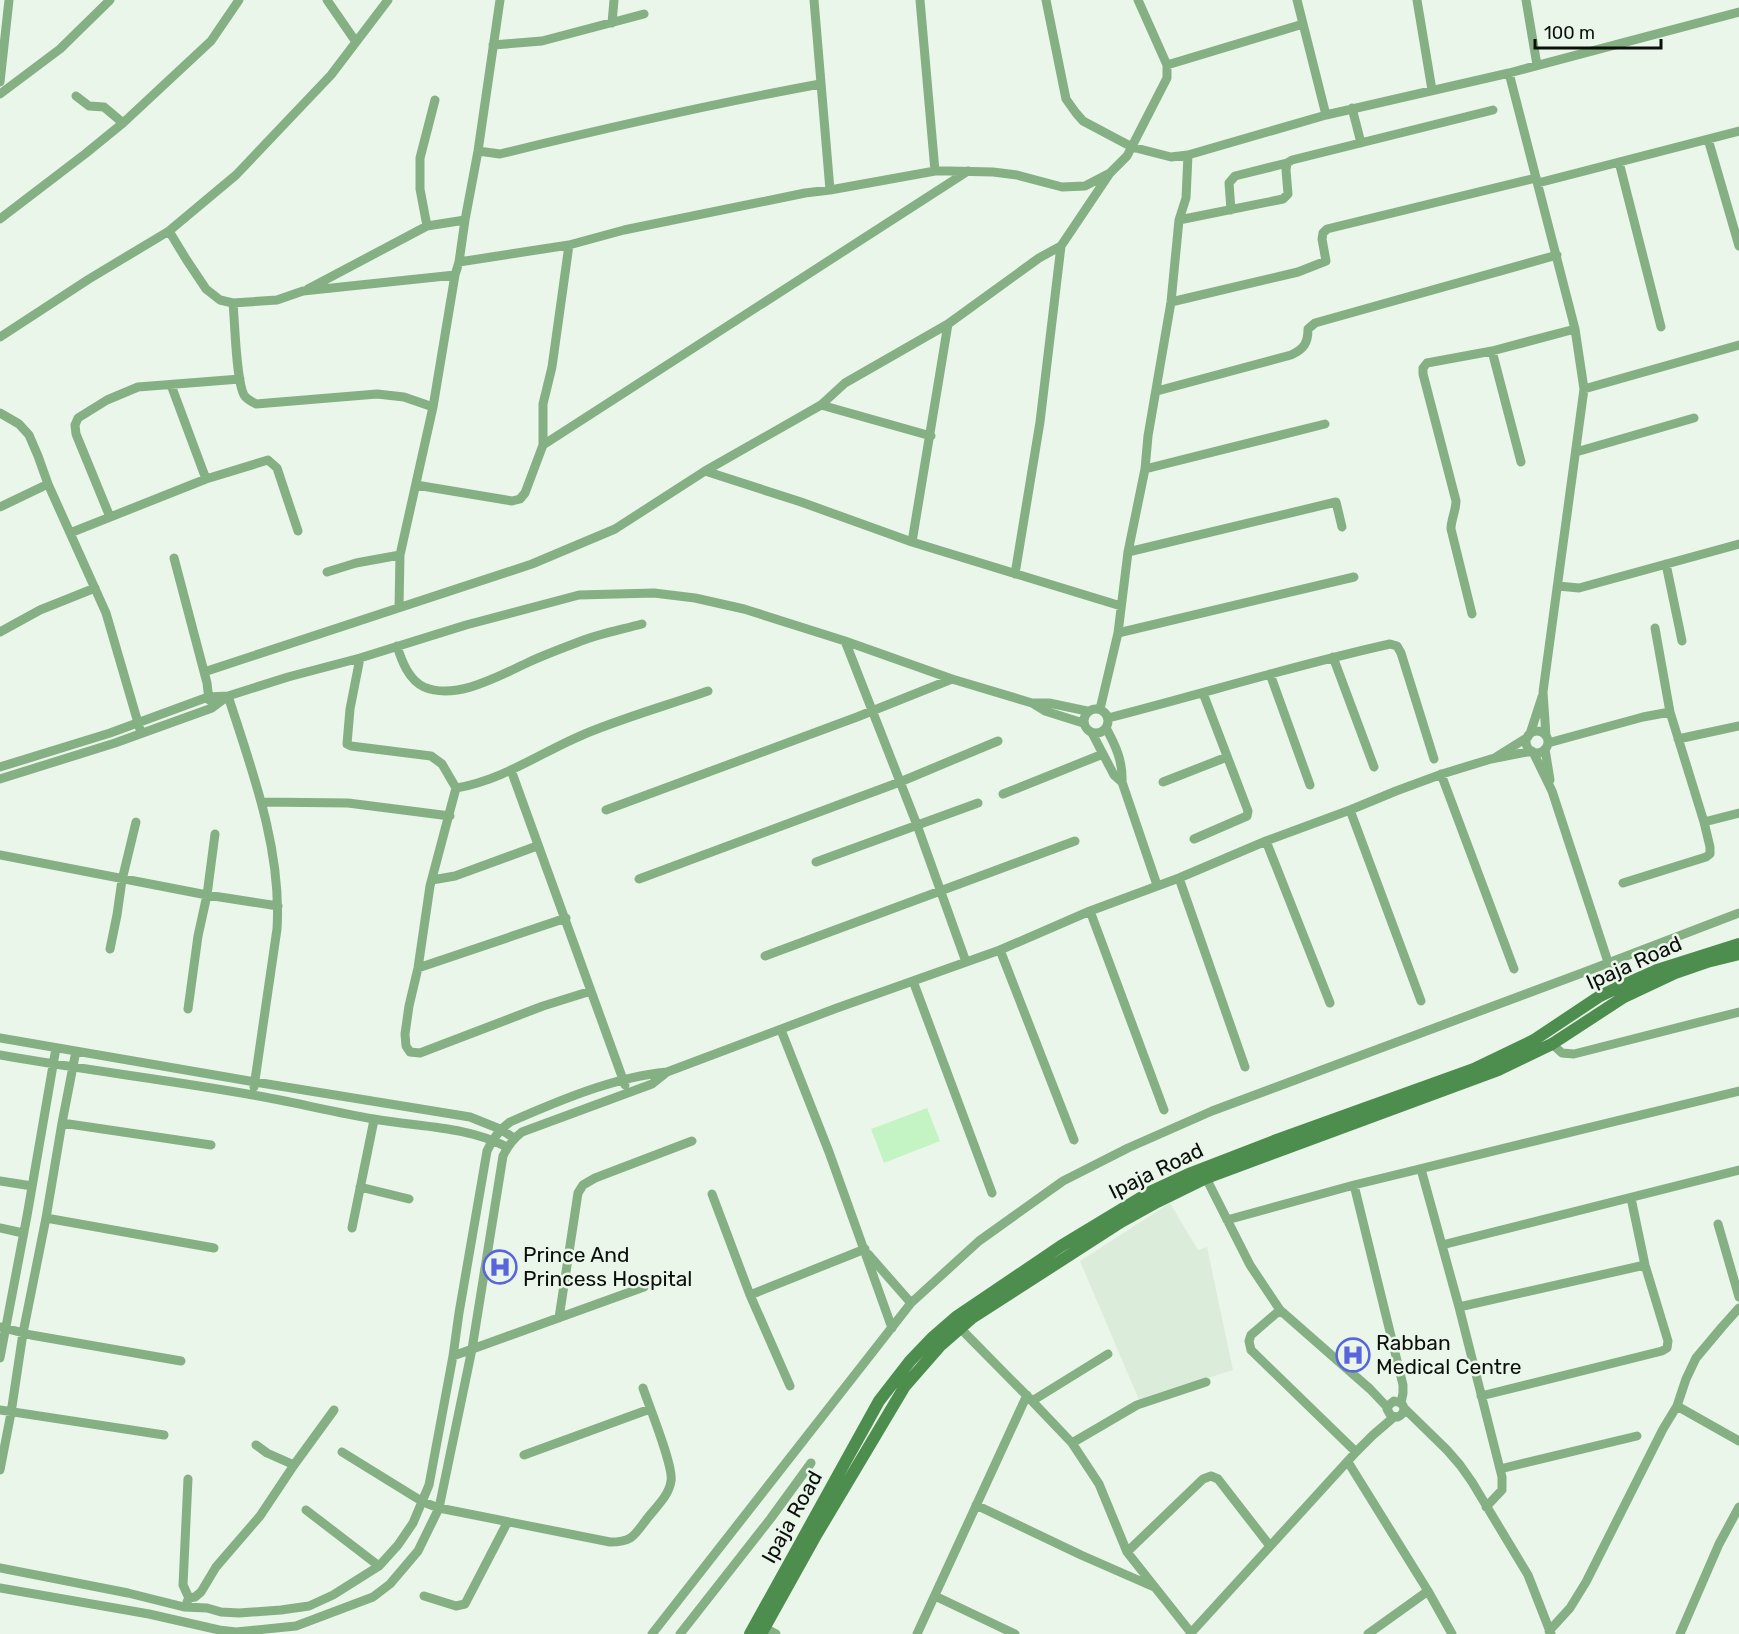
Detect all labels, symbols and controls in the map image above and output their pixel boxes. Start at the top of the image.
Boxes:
scale bar [1535,12,1661,50]
text: 100 m [1544,22,1595,44]
street label: Ipaja Road [1582,930,1685,995]
street label: Ipaja Road [1105,1137,1207,1204]
place label: Prince And Princess Hospital [523,1242,692,1291]
hospital icon: Prince And Princess Hospital [482,1249,518,1285]
place label: Rabban Medical Centre [1376,1330,1522,1379]
hospital icon: Rabban Medical Centre [1335,1337,1371,1373]
street label: Ipaja Road [756,1466,827,1567]

